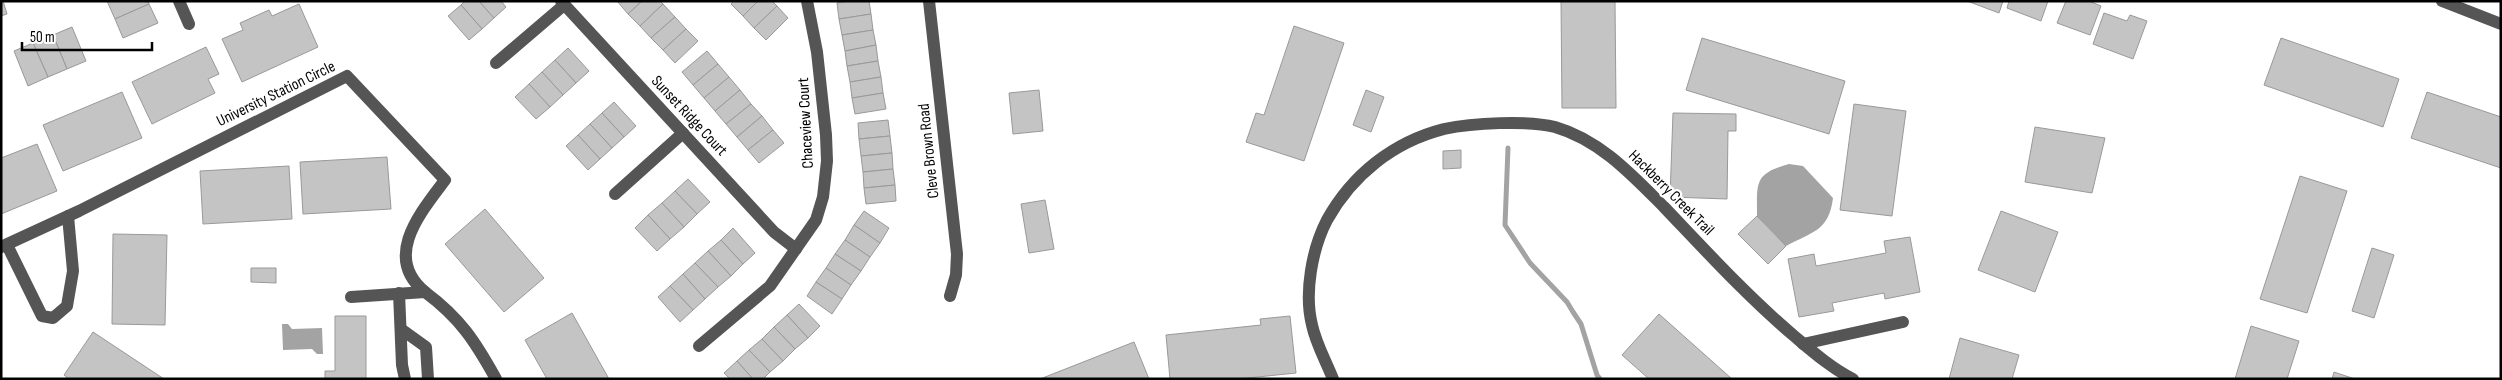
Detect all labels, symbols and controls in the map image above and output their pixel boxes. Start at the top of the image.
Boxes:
scale bar [22,20,152,52]
text: 50 m [30,28,55,47]
street label: University Station Circle [214,57,338,131]
street label: Sunset Ridge Court [647,72,731,160]
street label: Chaceview Court [794,77,818,169]
street label: Cleve Brown Road [915,103,943,199]
street label: Hackberry Creek Trail [1624,146,1718,240]

